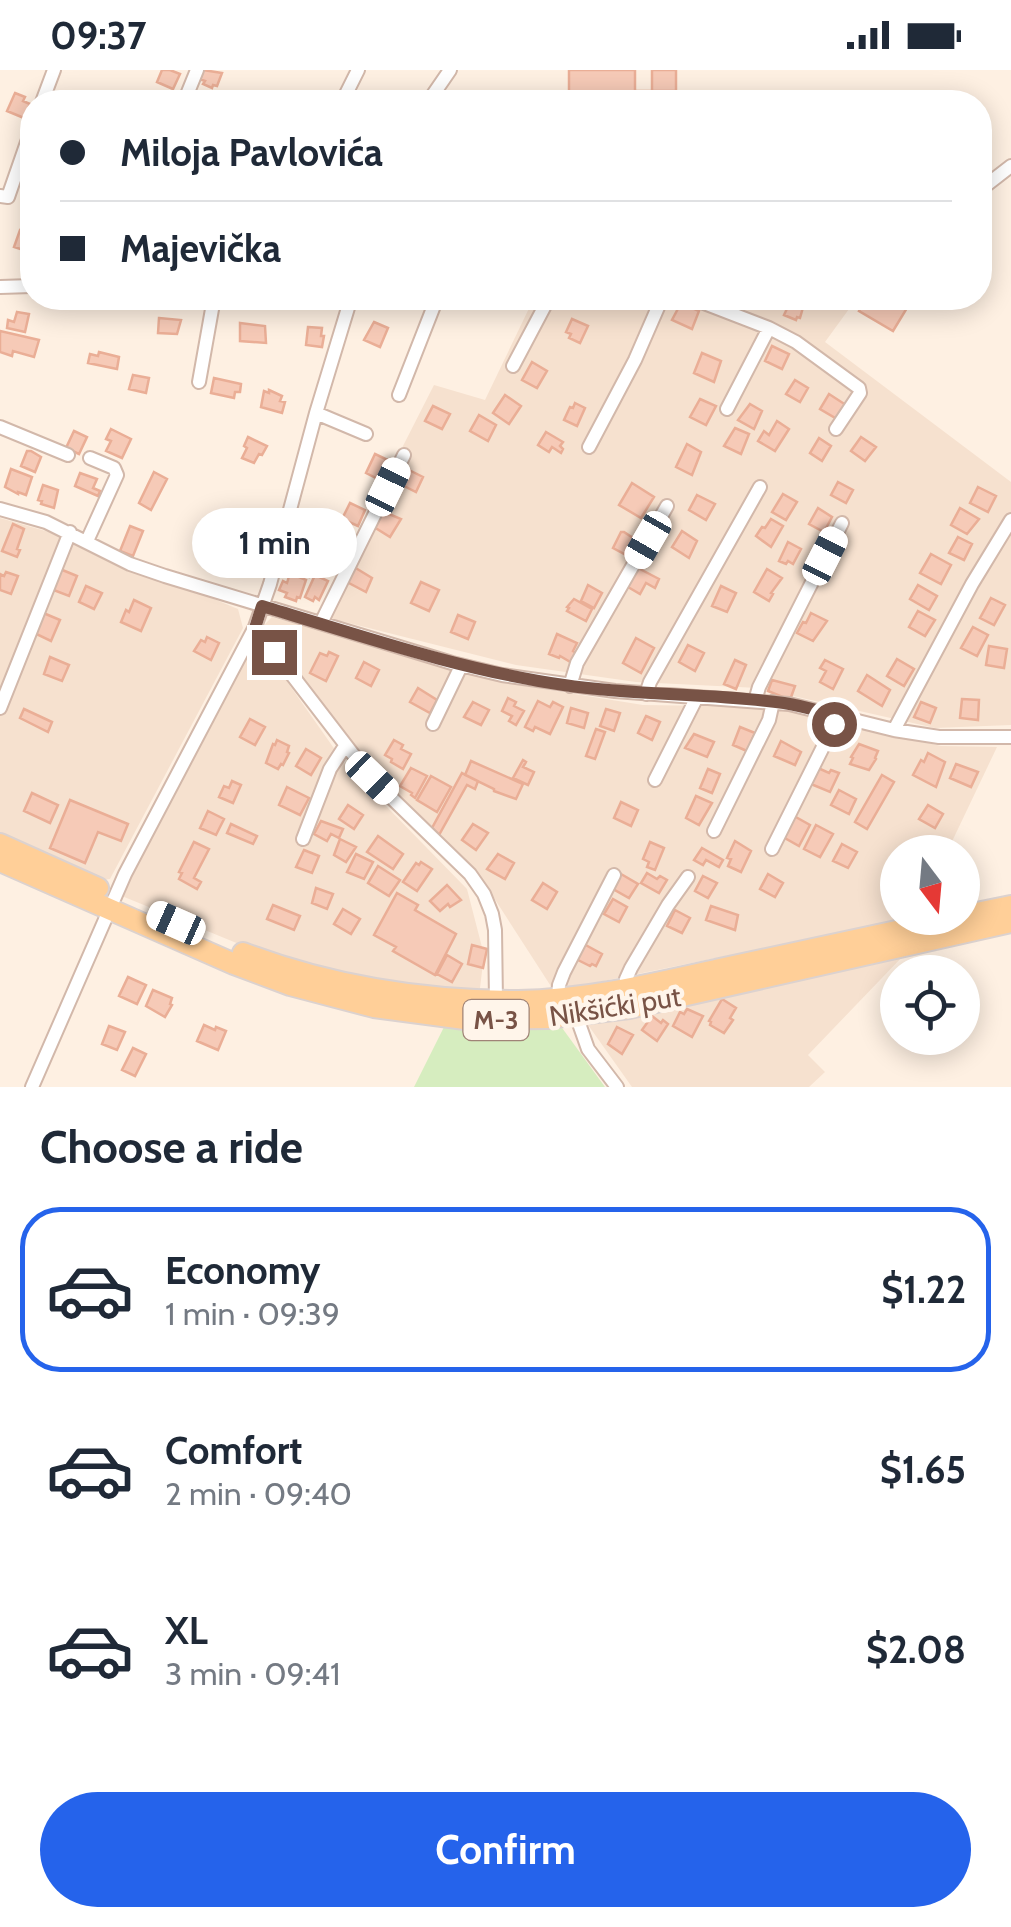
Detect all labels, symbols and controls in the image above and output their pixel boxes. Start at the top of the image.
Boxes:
text: 09:37 [50,12,146,59]
text: Miloja Pavlovića [120,129,383,176]
text: Majevička [120,225,281,272]
car [361,453,415,521]
callout: 1 min [192,507,356,577]
car [620,507,676,573]
car [798,522,852,590]
text: 1 min [238,523,311,562]
route end [252,630,297,675]
route start [812,702,857,747]
car [340,746,404,810]
north arrow [880,835,980,935]
map controls [880,835,980,1055]
car [142,897,210,949]
button: locate [880,955,980,1055]
street label: Nikšićki put [547,979,683,1033]
road number: M-3 [464,1000,528,1040]
text: Choose a ride [40,1120,303,1174]
icon: car [45,1245,135,1335]
text: Economy [165,1247,320,1294]
text: $1.22 [881,1266,966,1313]
text: 1 min · 09:39 [165,1294,340,1333]
icon: car [45,1425,135,1515]
text: Comfort [165,1427,302,1474]
text: $1.65 [880,1446,966,1493]
text: 2 min · 09:40 [165,1474,352,1513]
icon: car [45,1605,135,1695]
text: XL [165,1607,208,1654]
text: $2.08 [866,1626,966,1673]
text: 3 min · 09:41 [165,1654,340,1693]
button: Confirm [40,1792,971,1907]

